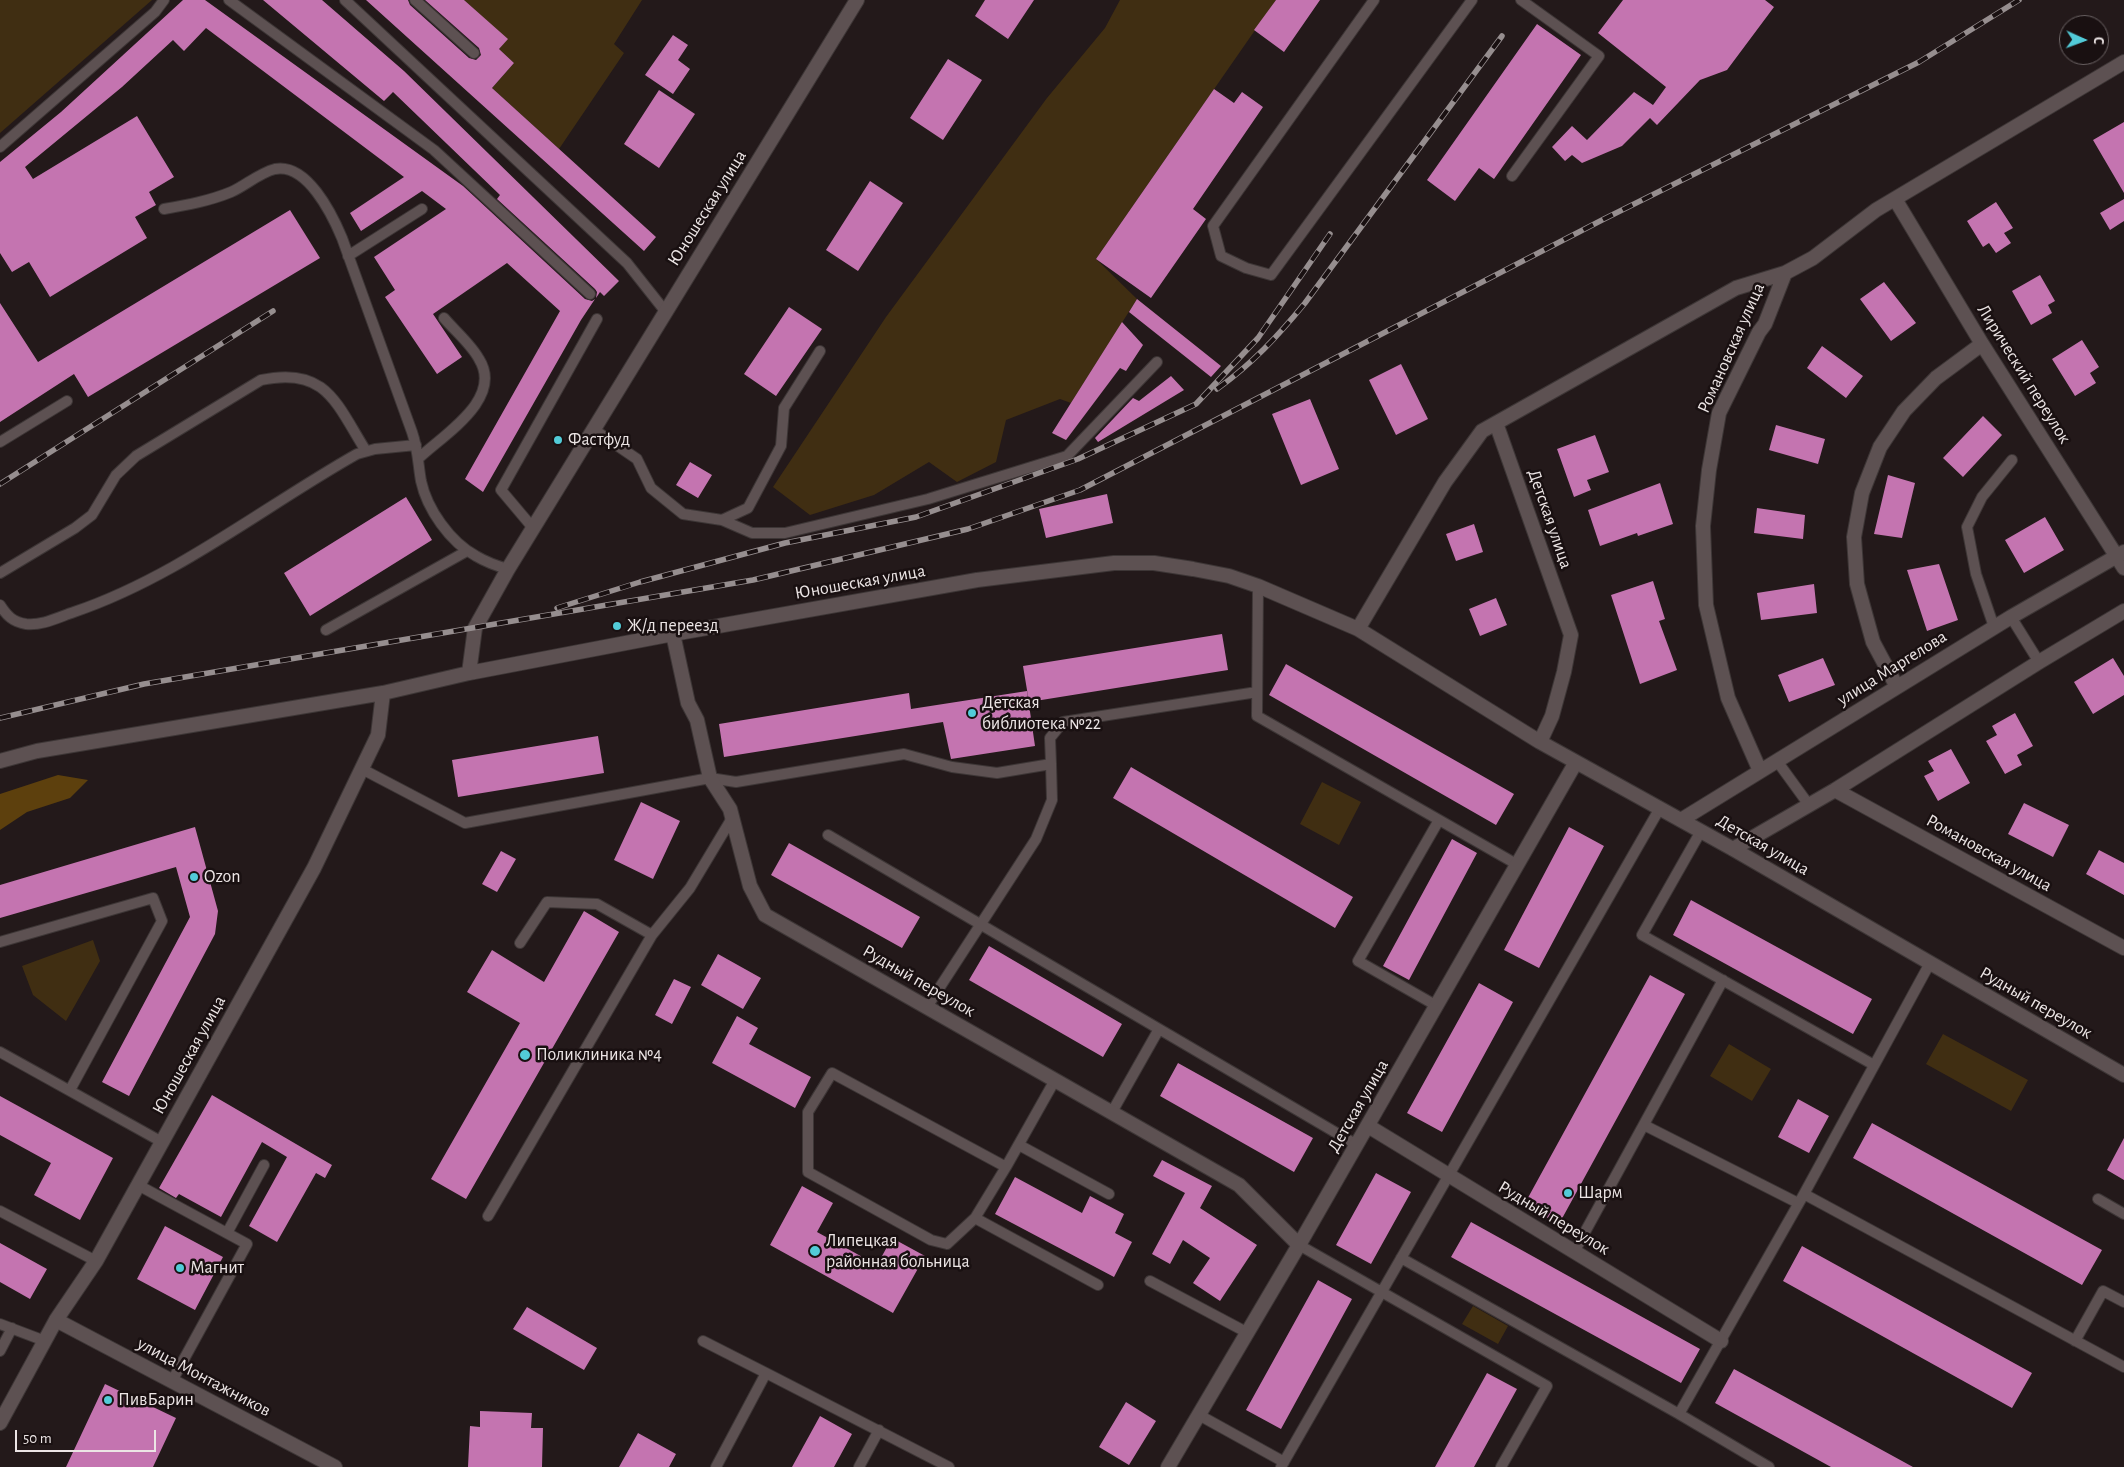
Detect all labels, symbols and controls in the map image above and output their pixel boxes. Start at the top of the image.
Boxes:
north arrow [2059,15,2109,65]
text: С [2091,36,2105,45]
street label: Юношеская улица [663,146,751,270]
street label: Романовская улица [1693,280,1769,416]
street label: Лирический переулок [1972,300,2076,448]
place label: Фастфуд [568,429,630,451]
marker: Фастфуд [552,434,564,446]
street label: Детская улица [1523,467,1577,571]
street label: Юношеская улица [793,560,927,604]
place label: Ж/д переезд [627,615,719,637]
marker: Ж/д переезд [611,620,623,632]
street label: улица Маргелова [1833,626,1951,710]
place label: Детская библиотека №22 [982,692,1101,734]
marker: Детская библиотека №22 [966,707,978,719]
street label: Детская улица [1713,810,1813,880]
street label: Романовская улица [1922,810,2056,896]
place label: Ozon [204,866,241,888]
marker: Ozon [188,871,200,883]
street label: Рудный переулок [859,940,979,1022]
street label: Рудный переулок [1976,962,2096,1044]
street label: Юношеская улица [147,992,231,1118]
place label: Поликлиника №4 [536,1044,662,1066]
marker: Поликлиника №4 [518,1048,532,1062]
street label: Детская улица [1323,1056,1393,1156]
street label: Рудный переулок [1494,1176,1614,1260]
place label: Шарм [1578,1182,1623,1204]
marker: Шарм [1562,1187,1574,1199]
place label: Липецкая районная больница [826,1230,970,1272]
marker: Липецкая районная больница [808,1244,822,1258]
place label: Магнит [190,1257,244,1279]
marker: Магнит [174,1262,186,1274]
street label: улица Монтажников [134,1333,274,1421]
place label: ПивБарин [118,1389,194,1411]
marker: ПивБарин [102,1394,114,1406]
scale bar [18,1420,159,1452]
text: 50 m [23,1431,52,1446]

